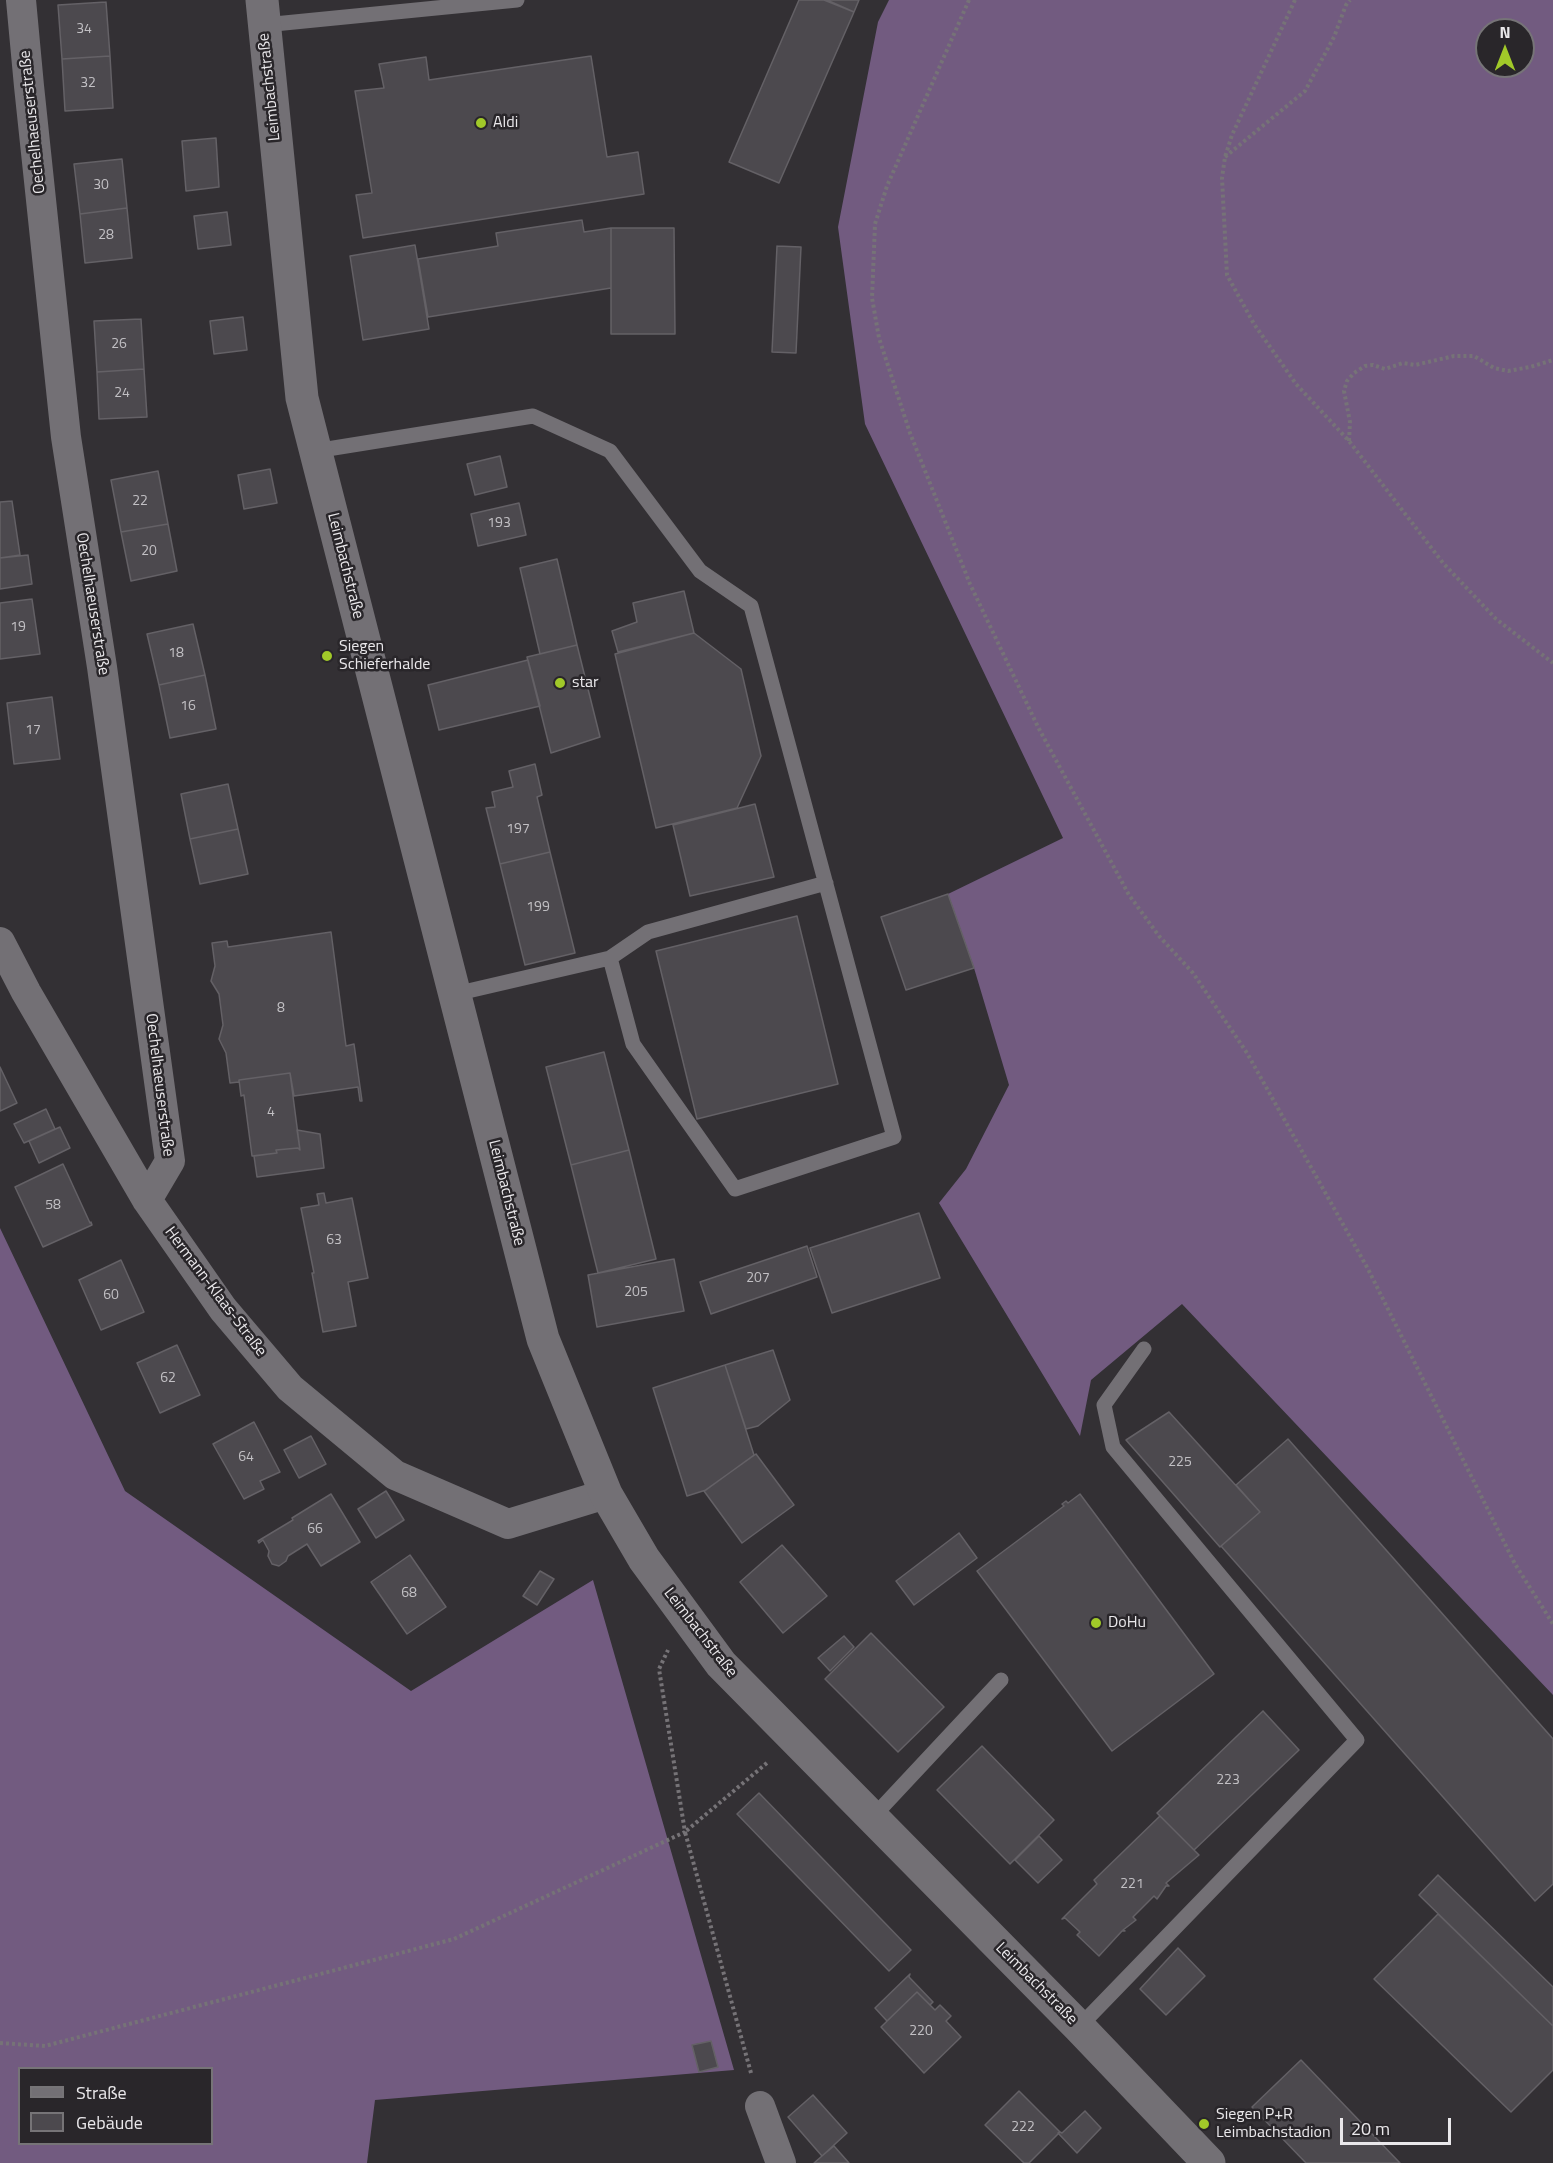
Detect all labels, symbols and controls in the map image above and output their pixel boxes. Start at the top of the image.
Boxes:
north arrow [1475,18,1535,78]
text: N [1499,20,1511,44]
house number: 34 [76,22,92,38]
street label: Leimbachstraße [255,32,285,142]
street label: Oechelhaeuserstraße [16,49,50,195]
house number: 32 [80,76,96,92]
place label: Aldi [493,113,518,133]
marker: Aldi [474,116,488,130]
house number: 30 [93,178,109,194]
house number: 28 [98,228,114,244]
house number: 26 [111,337,127,353]
house number: 24 [114,386,130,402]
house number: 22 [132,494,148,510]
street label: Leimbachstraße [323,511,367,621]
house number: 193 [487,516,511,532]
street label: Oechelhaeuserstraße [71,531,113,677]
house number: 20 [141,544,157,560]
house number: 19 [10,620,26,636]
place label: Siegen Schieferhalde [339,637,430,675]
house number: 18 [168,646,184,662]
marker: Siegen Schieferhalde [320,649,334,663]
place label: star [572,673,599,693]
marker: star [553,676,567,690]
house number: 16 [180,699,196,715]
house number: 17 [25,723,41,739]
house number: 197 [506,822,530,838]
house number: 199 [526,900,550,916]
house number: 8 [277,1001,285,1017]
street label: Oechelhaeuserstraße [141,1012,177,1158]
house number: 4 [267,1105,275,1121]
street label: Leimbachstraße [484,1138,528,1248]
house number: 58 [45,1198,61,1214]
street label: Hermann-Klaas-Straße [160,1223,270,1361]
house number: 63 [326,1233,342,1249]
house number: 207 [746,1271,770,1287]
house number: 205 [624,1285,648,1301]
house number: 60 [103,1288,119,1304]
house number: 62 [160,1371,176,1387]
house number: 64 [238,1450,254,1466]
house number: 225 [1168,1455,1192,1471]
house number: 66 [307,1522,323,1538]
street label: Leimbachstraße [659,1584,741,1682]
house number: 68 [401,1586,417,1602]
place label: DoHu [1108,1613,1146,1633]
marker: DoHu [1089,1616,1103,1630]
house number: 223 [1216,1773,1240,1789]
house number: 221 [1120,1877,1144,1893]
street label: Leimbachstraße [991,1939,1081,2029]
house number: 220 [909,2024,933,2040]
legend [18,2067,213,2145]
text: Straße [76,2079,127,2106]
place label: Siegen P+R Leimbachstadion [1216,2105,1331,2143]
scale bar [1343,2106,1454,2144]
text: Gebäude [76,2109,143,2136]
text: 20 m [1351,2115,1390,2142]
marker: Siegen P+R Leimbachstadion [1197,2117,1211,2131]
house number: 222 [1011,2120,1035,2136]

